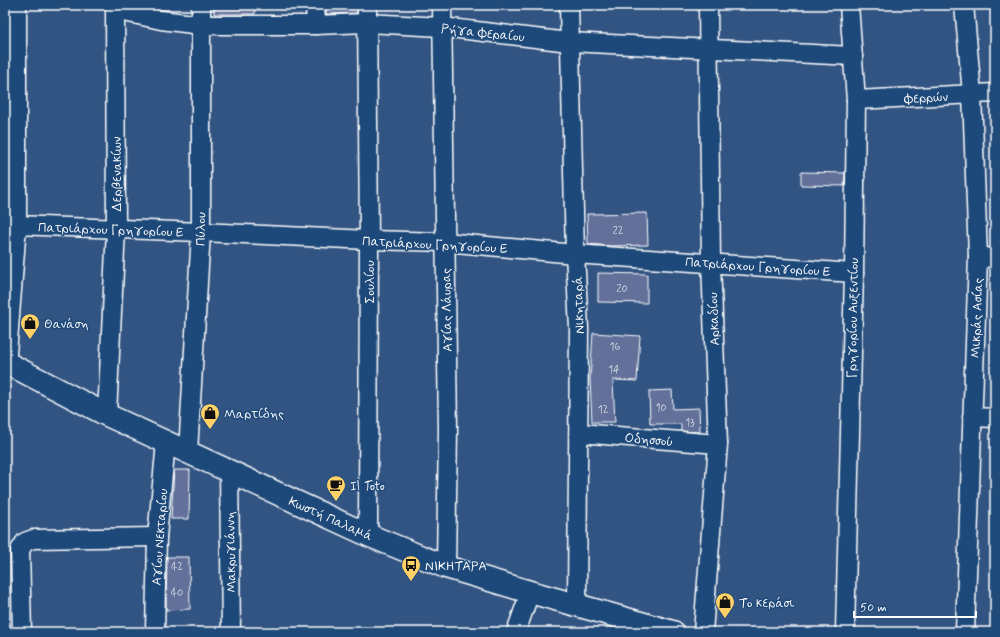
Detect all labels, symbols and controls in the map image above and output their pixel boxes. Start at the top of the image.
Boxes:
street label: Ρήγα Φεραίου [440,21,526,46]
street label: Φερρών [903,89,949,108]
street label: Δερβενακίων [109,136,126,211]
street label: Πύλου [193,212,210,246]
street label: Πατριάρχου Γρηγορίου Ε [38,219,184,242]
house number: 22 [612,224,624,238]
street label: Πατριάρχου Γρηγορίου Ε [362,233,508,258]
street label: Πατριάρχου Γρηγορίου Ε [685,254,831,281]
street label: Γρηγορίου Αυξεντίου [844,258,863,378]
street label: Σουλίου [362,260,379,304]
street label: Αγίας Λάυρας [438,268,457,352]
street label: Νικηταρά [570,276,589,334]
street label: Μικράς Ασίας [968,277,987,358]
house number: 20 [616,282,628,296]
street label: Αρκαδίου [705,292,724,346]
shop icon: Θανάση [19,312,41,340]
place label: Θανάση [44,316,89,333]
house number: 16 [610,340,621,354]
house number: 14 [608,363,620,377]
house number: 10 [655,401,667,415]
shop icon: Μαρτίδης [199,402,221,430]
house number: 12 [598,403,609,417]
place label: Μαρτίδης [224,406,284,423]
house number: 13 [685,416,695,430]
street label: Οδησσού [624,430,674,451]
cafe icon: Il Toto [325,474,347,502]
place label: Il Toto [350,478,385,495]
street label: Αγίου Νεκταρίου [149,488,172,586]
street label: Κωστή Παλαμά [286,493,375,545]
street label: Μακρυγιάννη [222,511,241,593]
bus stop icon: ΝΙΚΗΤΑΡΑ [400,554,422,582]
place label: ΝΙΚΗΤΑΡΑ [425,558,487,575]
house number: 42 [171,560,183,574]
house number: 40 [171,586,183,600]
shop icon: Το κεράσι [714,591,736,619]
scale bar [854,593,976,619]
place label: Το κεράσι [739,595,794,612]
text: 50 m [860,600,887,616]

